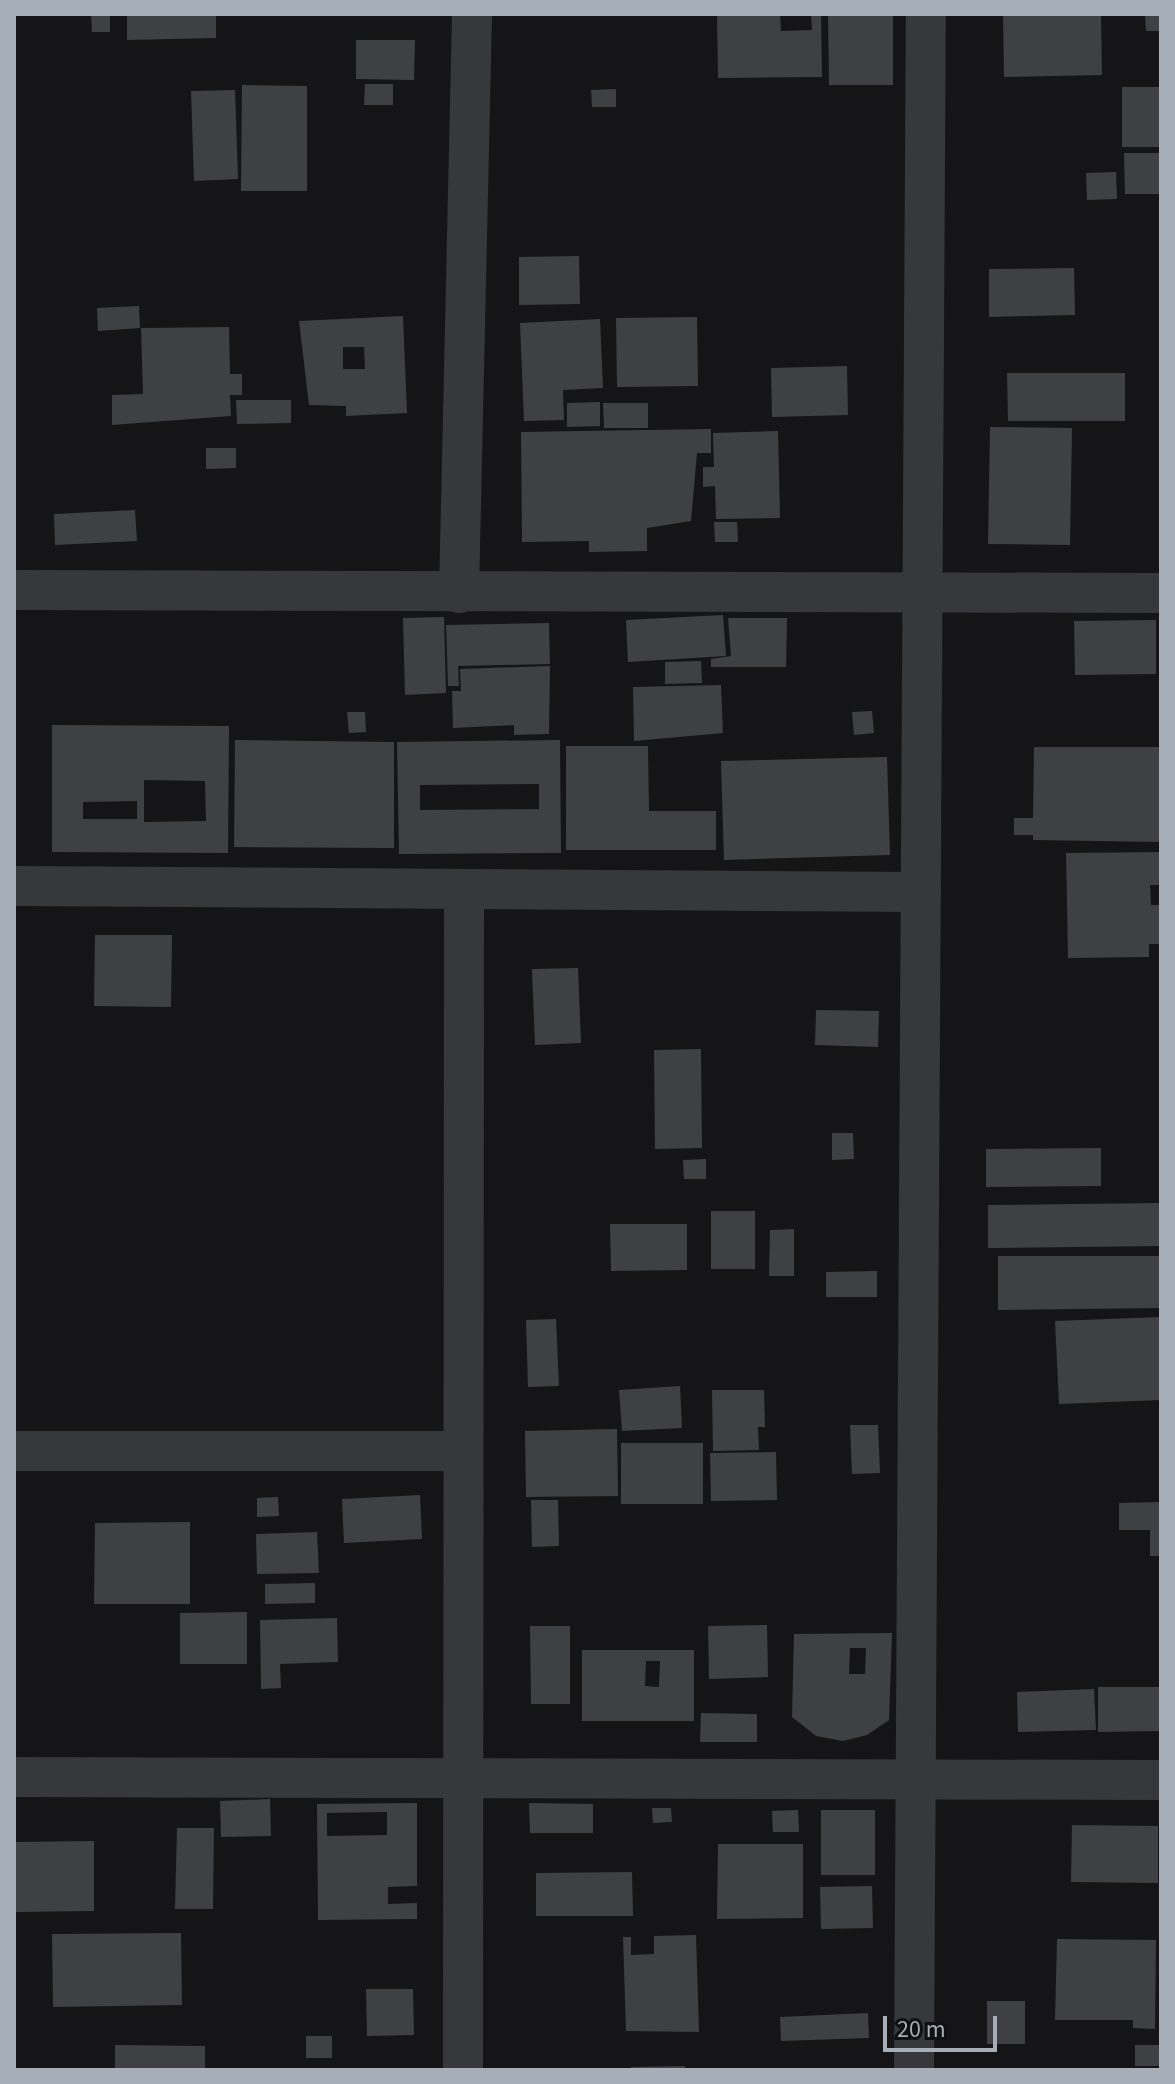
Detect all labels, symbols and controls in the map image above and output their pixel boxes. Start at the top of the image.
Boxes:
scale bar [887,2000,1001,2050]
text: 20 m [897,2012,946,2047]

